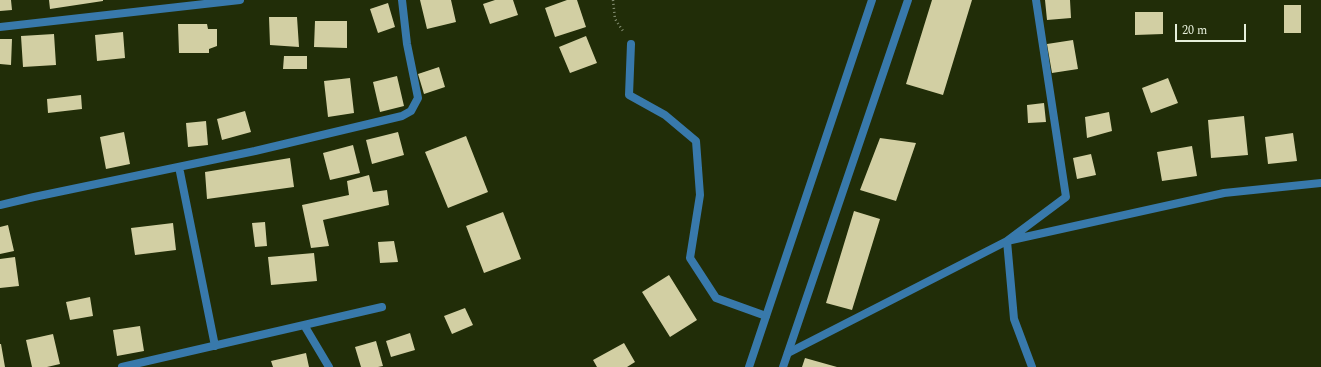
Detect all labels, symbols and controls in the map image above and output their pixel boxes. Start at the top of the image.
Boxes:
scale bar [1177,16,1248,42]
text: 20 m [1182,21,1207,40]

